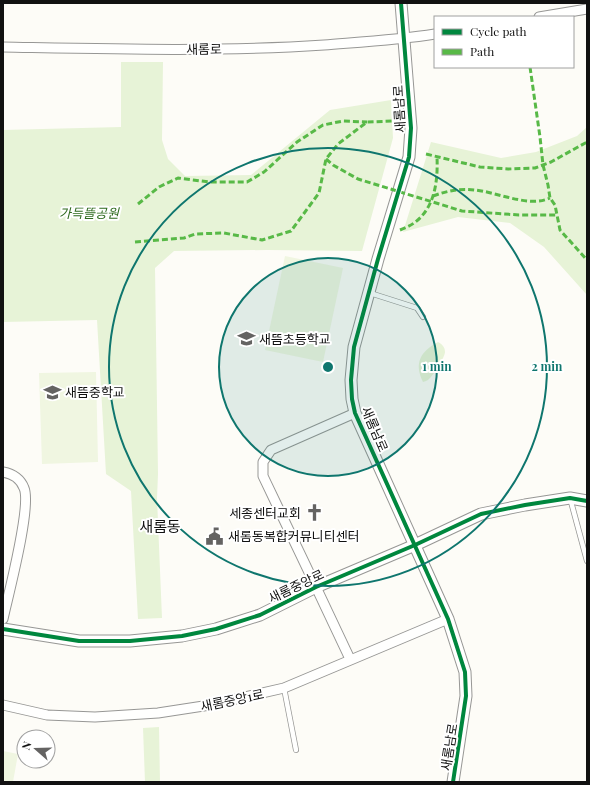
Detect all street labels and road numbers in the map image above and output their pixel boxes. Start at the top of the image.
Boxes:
street label: 새롬로 [186,40,222,57]
street label: 새롬남로 [389,85,408,133]
street label: 새롬남로 [358,403,393,454]
street label: 새롬중앙로 [265,565,326,606]
street label: 새롬중앙1로 [199,684,265,715]
street label: 새롬남로 [436,722,461,772]

